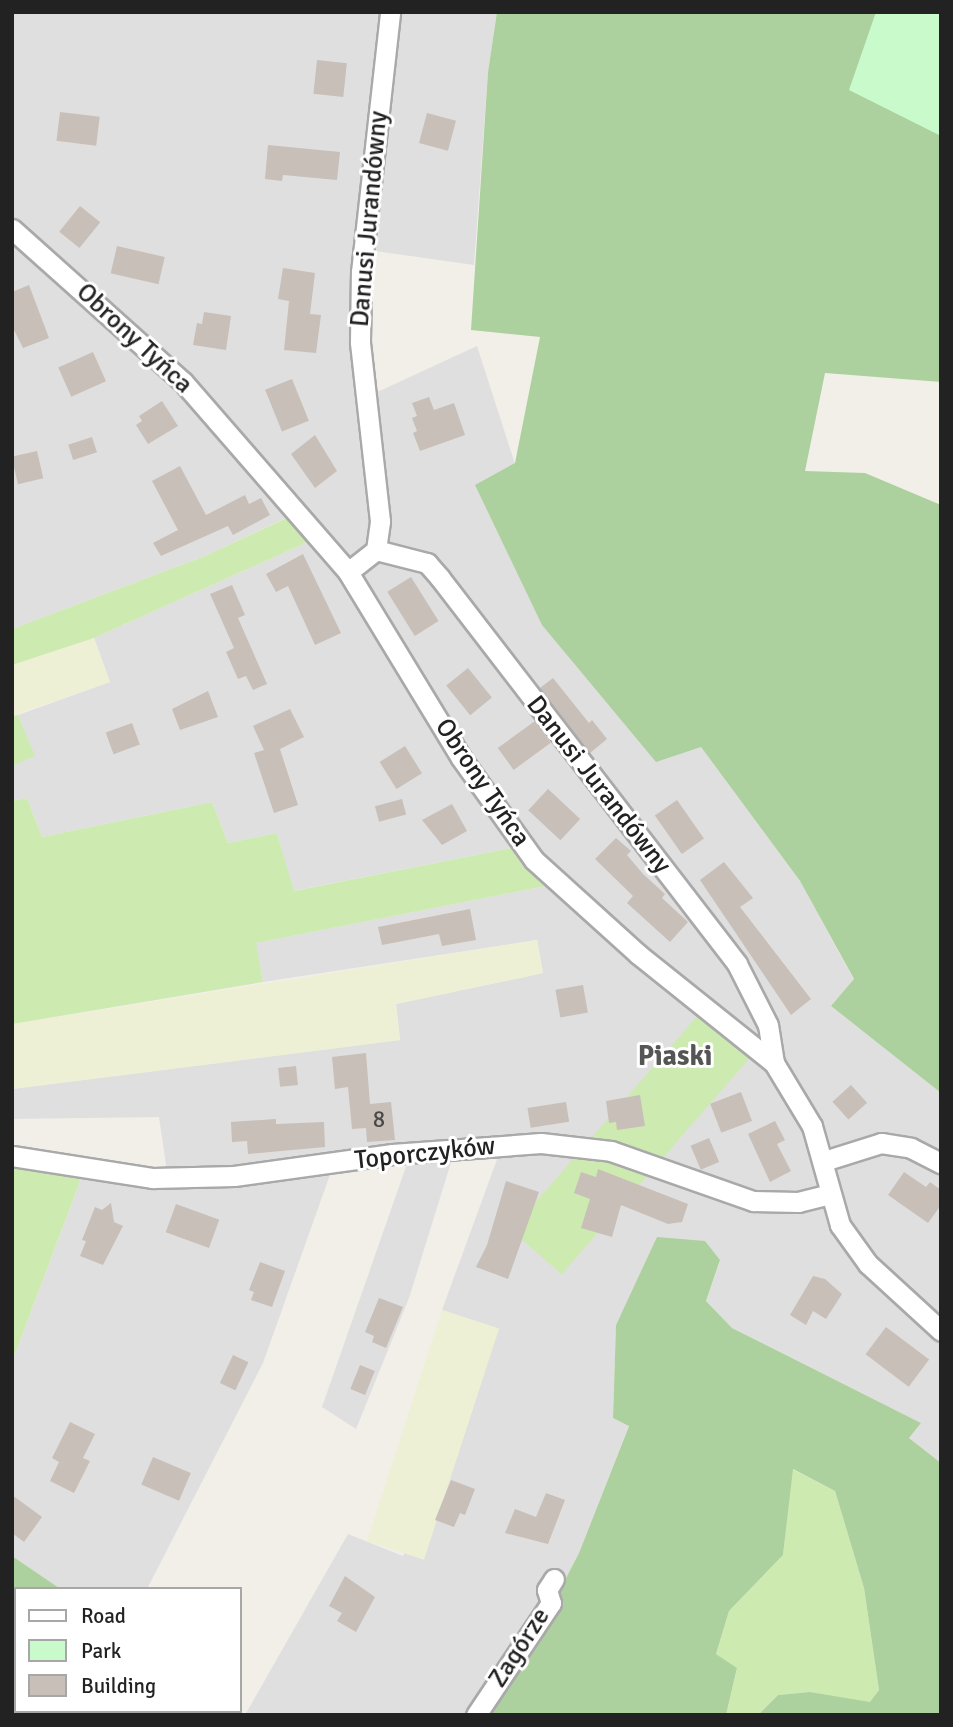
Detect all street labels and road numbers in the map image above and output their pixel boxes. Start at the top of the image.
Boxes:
street label: Danusi Jurandówny [345,110,395,328]
street label: Obrony Tyńca [69,277,199,401]
street label: Danusi Jurandówny [519,690,677,880]
street label: Obrony Tyńca [428,713,536,853]
street label: Toporczyków [353,1131,497,1177]
street label: Zagórze [483,1602,557,1694]

